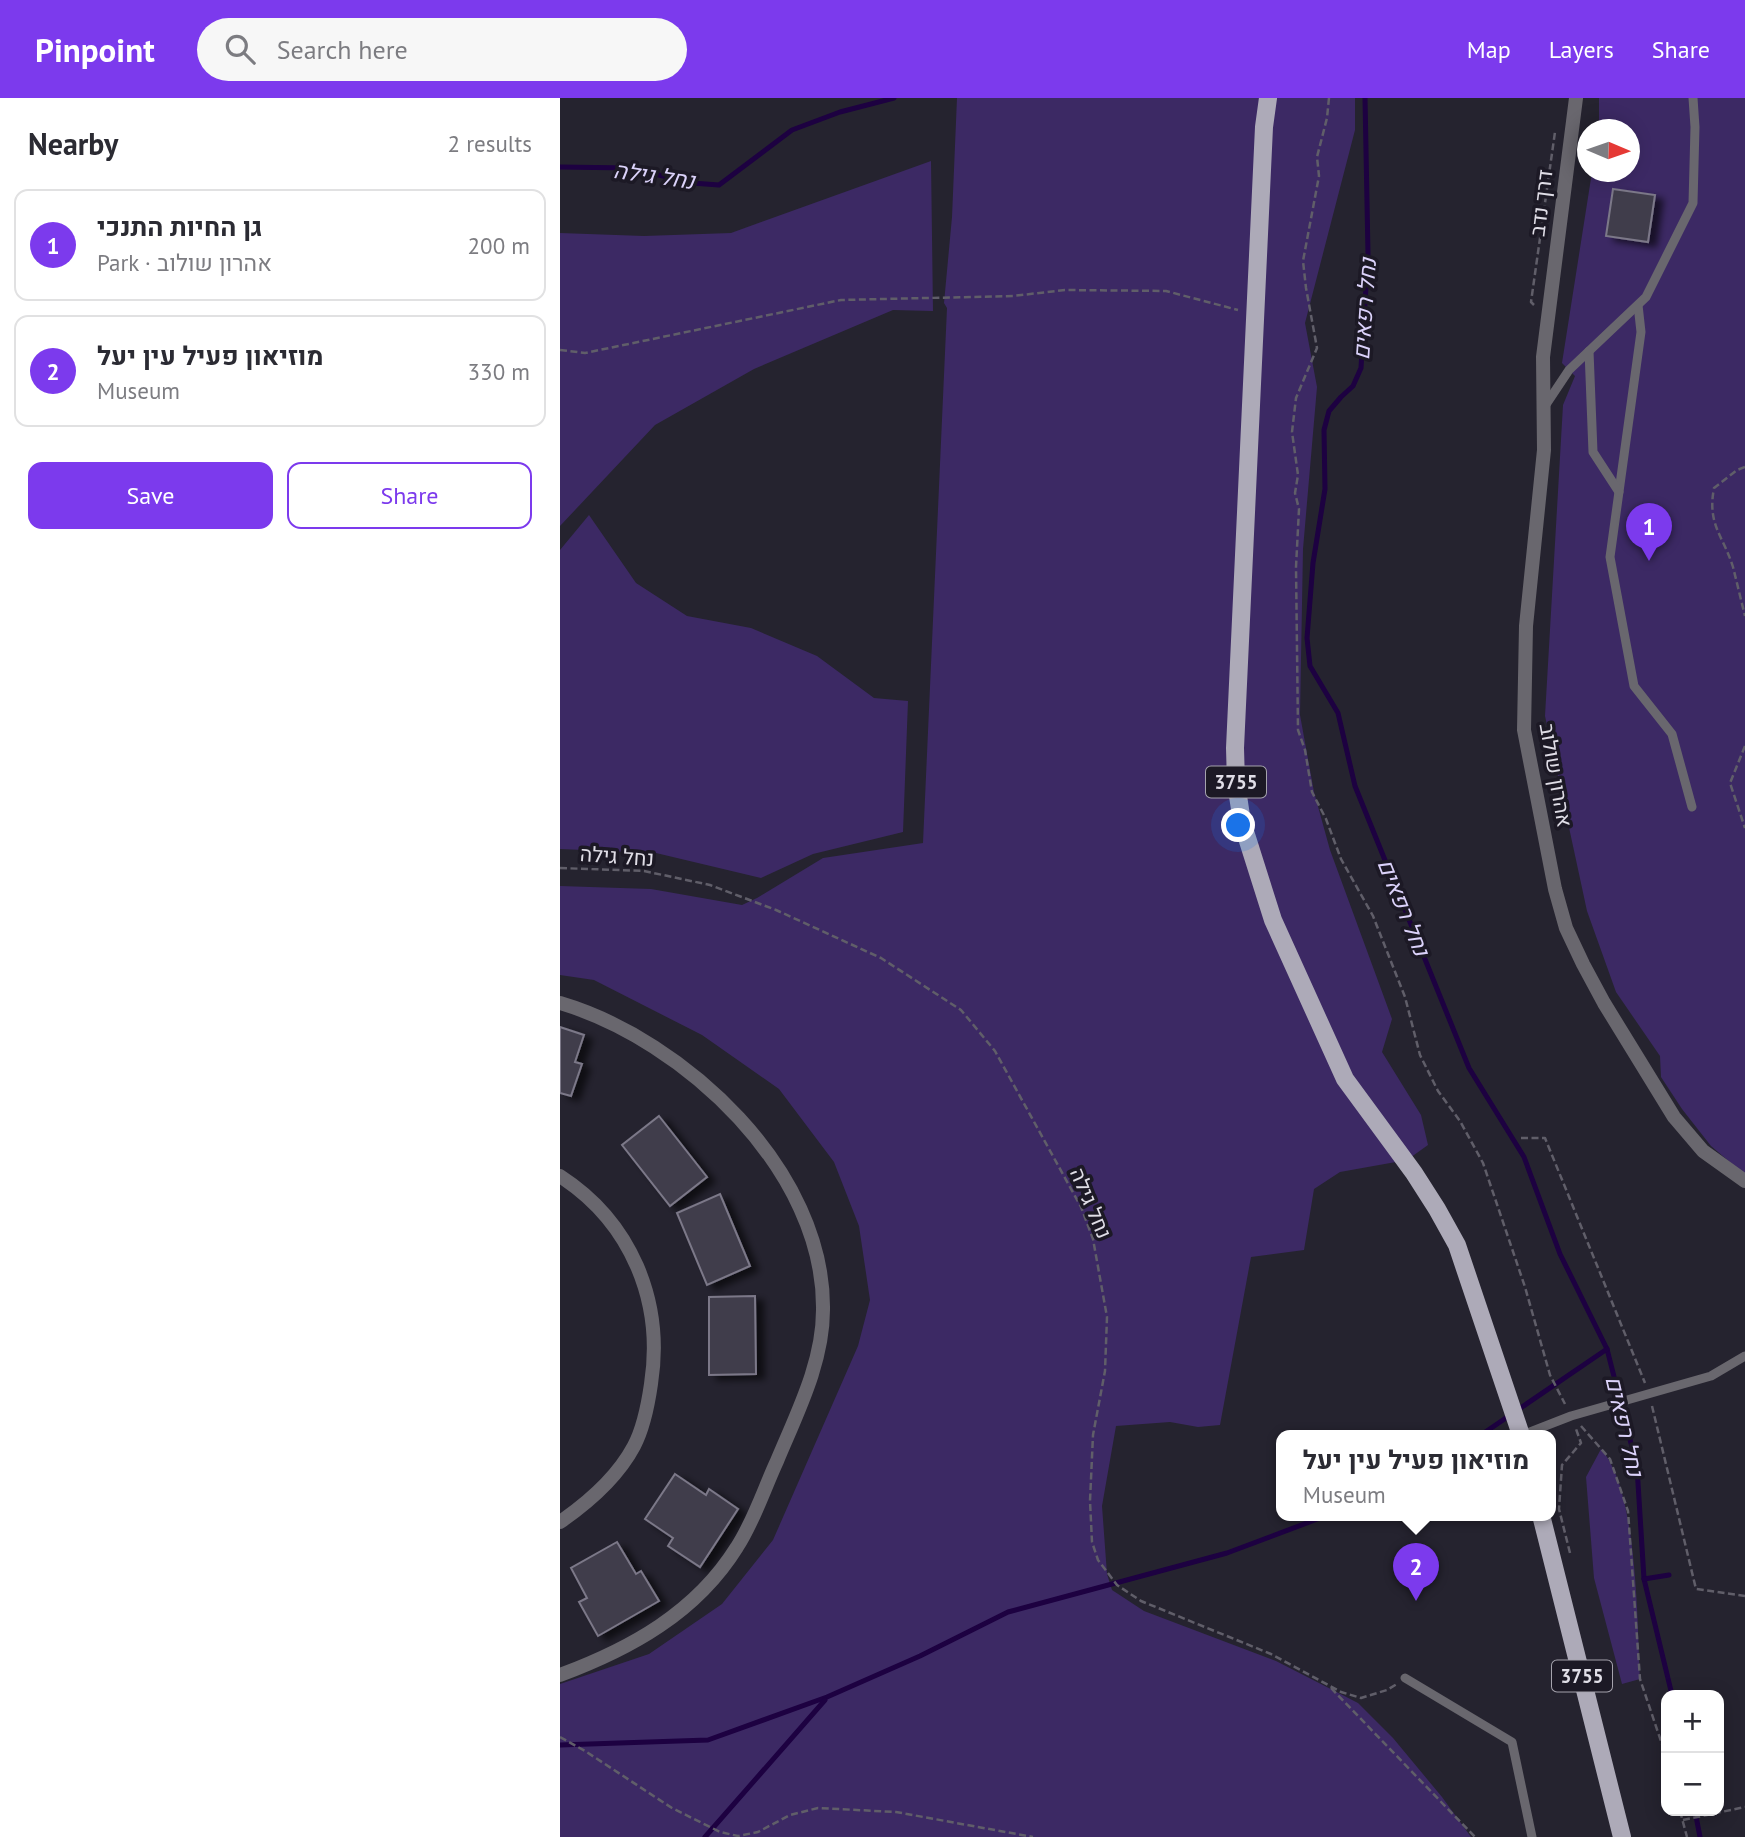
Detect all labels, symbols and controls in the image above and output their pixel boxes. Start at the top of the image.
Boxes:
search box [197,18,687,81]
text: Pinpoint [35,28,155,71]
icon: search [221,30,259,68]
text: Search here [277,33,408,66]
text: Map [1467,34,1511,65]
text: Layers [1549,34,1614,65]
text: Share [1652,34,1710,65]
north arrow [1577,119,1640,182]
text: Nearby [28,124,118,163]
text: 2 results [448,129,532,158]
water label: נחל גילה [612,155,698,195]
street label: דרך נדב [1524,168,1558,238]
text: גן החיות התנכי [97,210,263,243]
text: 1 [46,231,60,260]
text: 200 m [468,231,530,260]
text: Park · אהרון שולוב [97,248,272,277]
water label: נחל רפאים [1346,255,1382,361]
text: מוזיאון פעיל עין יעל [97,339,324,372]
text: 2 [46,357,60,386]
text: 330 m [468,357,530,386]
text: Museum [97,376,180,405]
button: Save [28,462,273,529]
button: Share [287,462,532,529]
pin: 1 [1626,503,1672,561]
street label: אהרון שולוב [1534,721,1578,829]
road number: 3755 [1206,766,1266,797]
your location [1221,808,1255,842]
street label: נחל גילה [579,840,655,872]
water label: נחל רפאים [1371,854,1437,961]
street label: נחל גילה [1064,1164,1118,1242]
water label: נחל רפאים [1599,1373,1651,1481]
popup [1276,1430,1556,1521]
text: מוזיאון פעיל עין יעל [1303,1443,1529,1476]
text: Museum [1303,1480,1386,1509]
pin: 2 [1393,1543,1439,1601]
road number: 3755 [1552,1660,1612,1692]
map controls [1661,1690,1724,1816]
button: + [1661,1690,1724,1753]
button: − [1661,1753,1724,1816]

